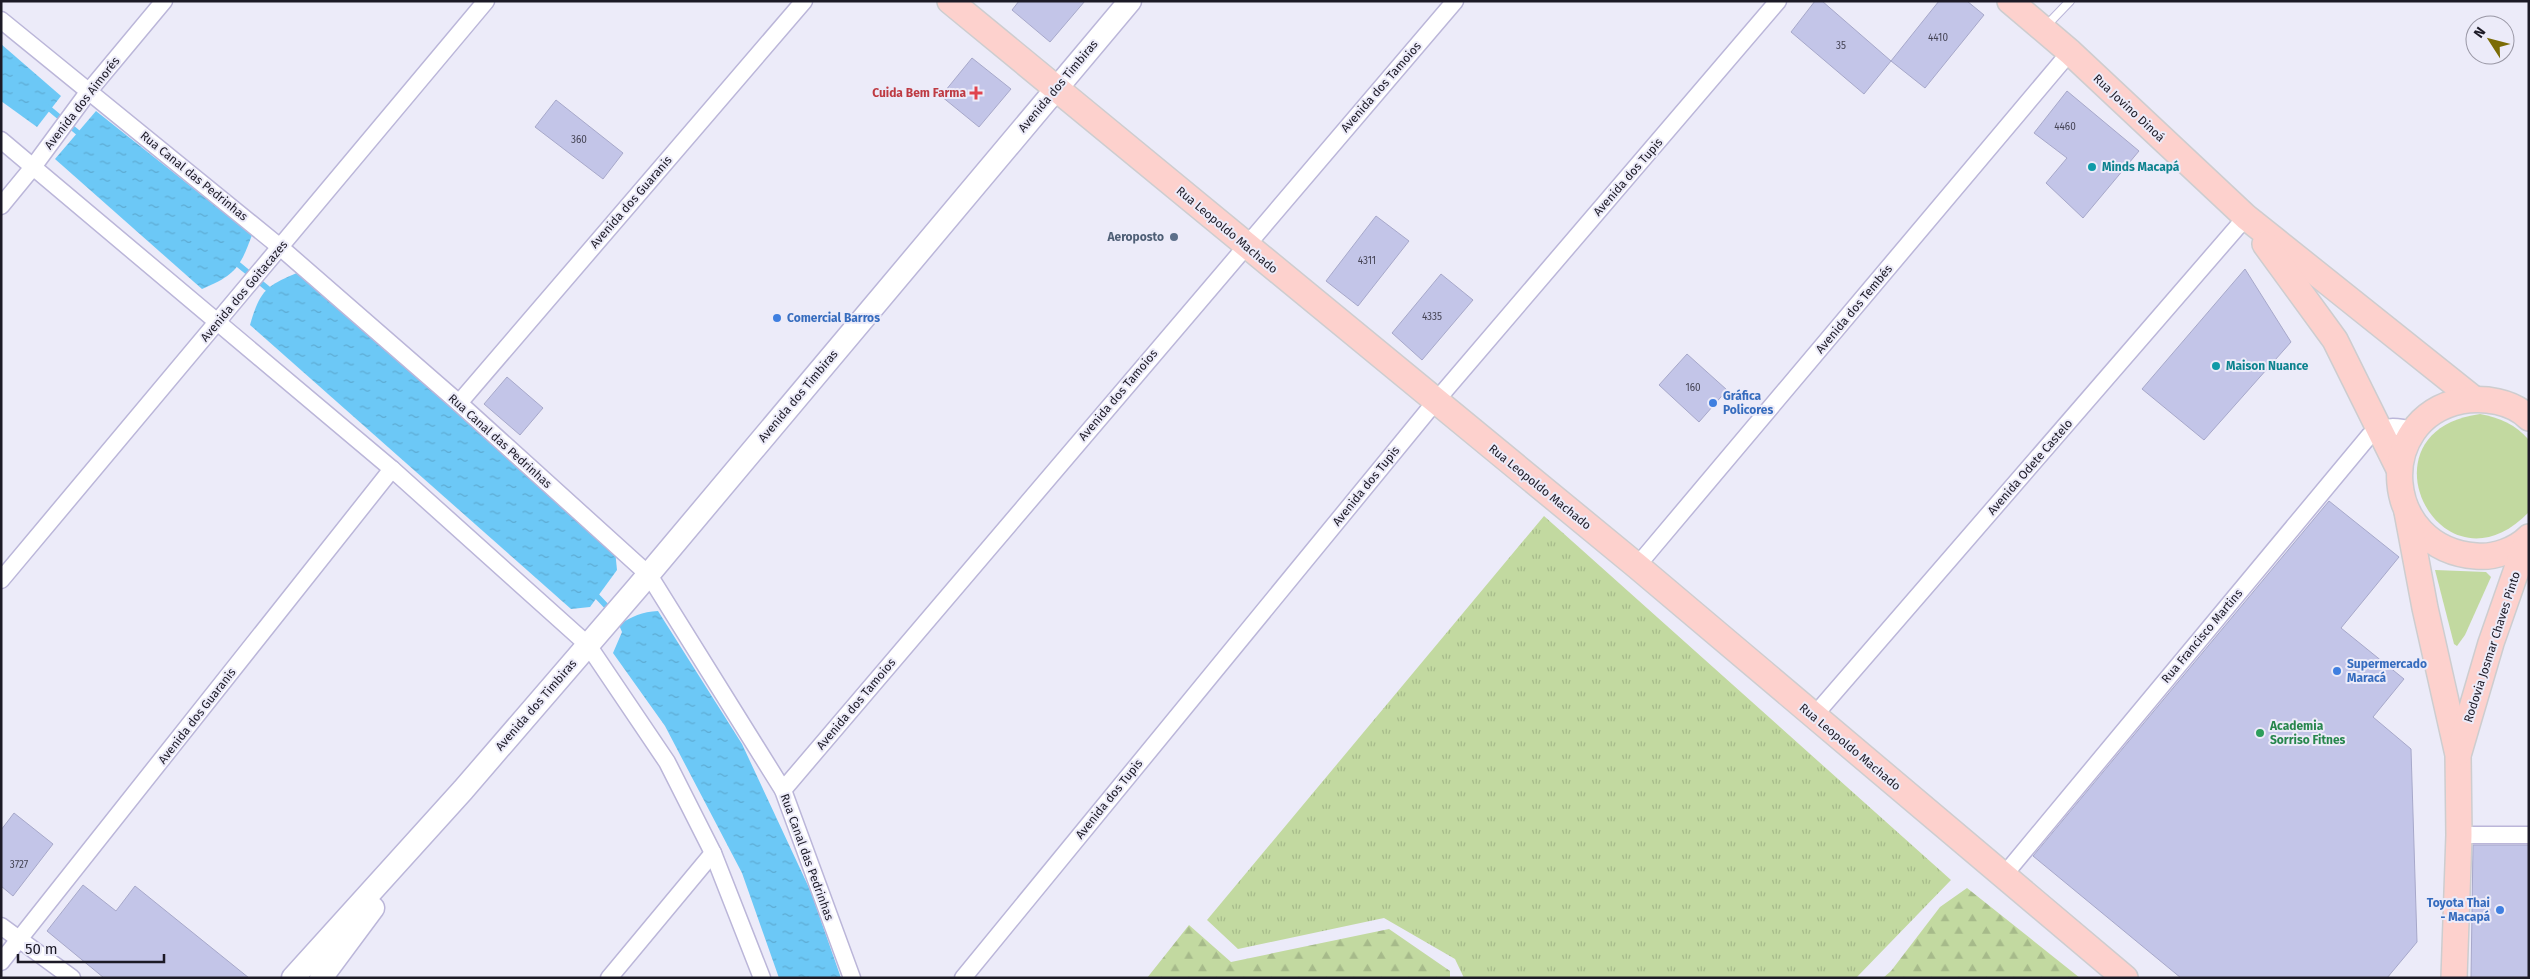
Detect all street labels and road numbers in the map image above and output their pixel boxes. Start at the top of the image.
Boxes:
street label: Avenida dos Timbiras [1015,37,1101,135]
street label: Avenida dos Tamoios [1338,39,1424,135]
street label: Avenida dos Aimorés [42,54,123,152]
street label: Rua Jovino Dinoá [2090,71,2168,145]
street label: Rua Canal das Pedrinhas [138,128,251,224]
street label: Avenida dos Tupis [1590,135,1666,219]
street label: Avenida dos Guaranis [587,153,675,251]
street label: Rua Leopoldo Machado [1174,184,1280,276]
street label: Avenida dos Goitacazes [198,237,291,344]
street label: Avenida dos Tembés [1813,262,1895,356]
street label: Avenida dos Tamoios [1076,346,1161,444]
street label: Avenida dos Timbiras [755,347,841,445]
street label: Rua Canal das Pedrinhas [446,391,555,491]
street label: Avenida Odete Castelo [1985,416,2075,518]
street label: Rua Leopoldo Machado [1486,441,1594,533]
street label: Avenida dos Tupis [1330,443,1403,529]
street label: Rodovia Josmar Chaves Pinto [2461,570,2523,724]
street label: Rua Francisco Martins [2159,586,2246,686]
street label: Avenida dos Tamoios [814,655,899,753]
street label: Avenida dos Timbiras [493,656,580,753]
street label: Avenida dos Guaranis [155,665,239,767]
street label: Rua Leopoldo Machado [1797,701,1903,793]
street label: Avenida dos Tupis [1073,756,1146,842]
street label: Rua Canal das Pedrinhas [778,792,837,923]

